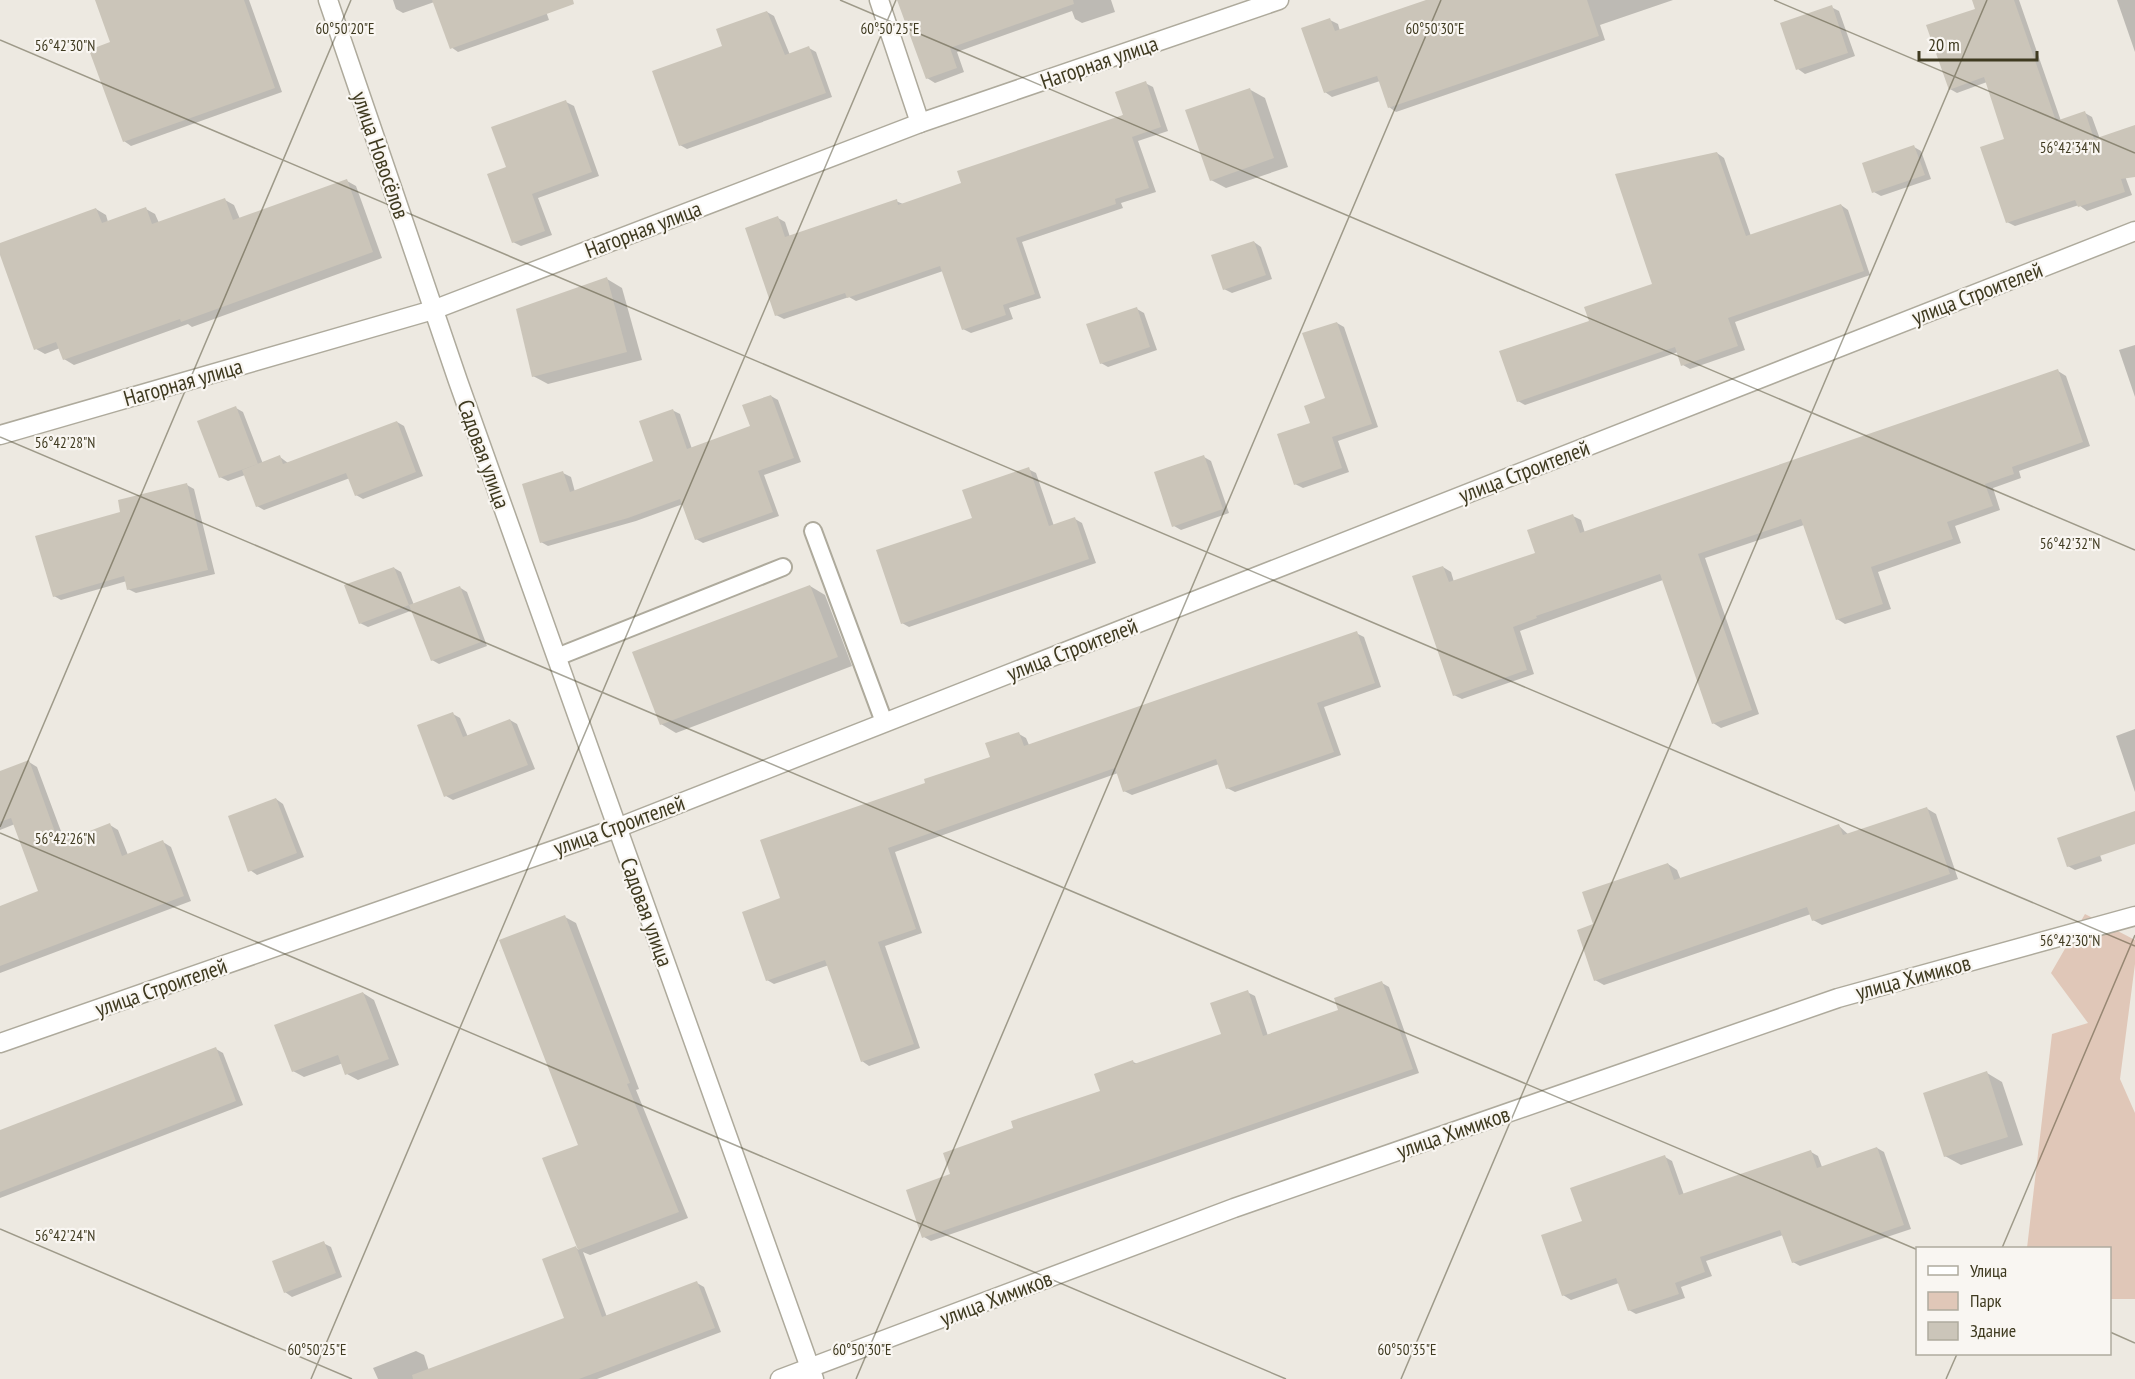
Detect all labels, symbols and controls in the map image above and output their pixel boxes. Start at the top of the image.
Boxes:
text: 60°50'20"E [315,19,375,38]
text: 60°50'25"E [860,19,920,38]
text: 60°50'30"E [1405,19,1465,38]
scale bar [1919,24,2038,62]
street label: Нагорная улица [1037,29,1161,95]
text: 20 m [1928,33,1960,56]
text: 56°42'30"N [35,36,95,55]
street label: улица Новосёлов [346,88,416,223]
text: 56°42'34"N [2040,138,2100,157]
street label: Нагорная улица [581,194,705,264]
street label: улица Строителей [1908,255,2046,331]
street label: Нагорная улица [120,352,246,412]
street label: Садовая улица [451,396,517,512]
text: 56°42'28"N [35,433,95,452]
street label: улица Строителей [1455,433,1593,509]
text: 56°42'32"N [2040,534,2100,553]
street label: улица Строителей [1003,611,1141,687]
street label: улица Строителей [549,788,689,862]
text: 56°42'26"N [35,829,95,848]
street label: Садовая улица [614,854,680,970]
text: 56°42'30"N [2040,931,2100,950]
street label: улица Химиков [1852,948,1974,1006]
street label: улица Строителей [91,951,231,1023]
street label: улица Химиков [1393,1100,1513,1164]
text: 56°42'24"N [35,1226,95,1245]
legend [1916,1247,2111,1355]
text: Улица [1970,1259,2007,1282]
street label: улица Химиков [936,1264,1056,1332]
text: Парк [1970,1289,2001,1312]
text: Здание [1970,1319,2016,1342]
text: 60°50'25"E [287,1340,347,1359]
text: 60°50'30"E [832,1340,892,1359]
text: 60°50'35"E [1377,1340,1437,1359]

